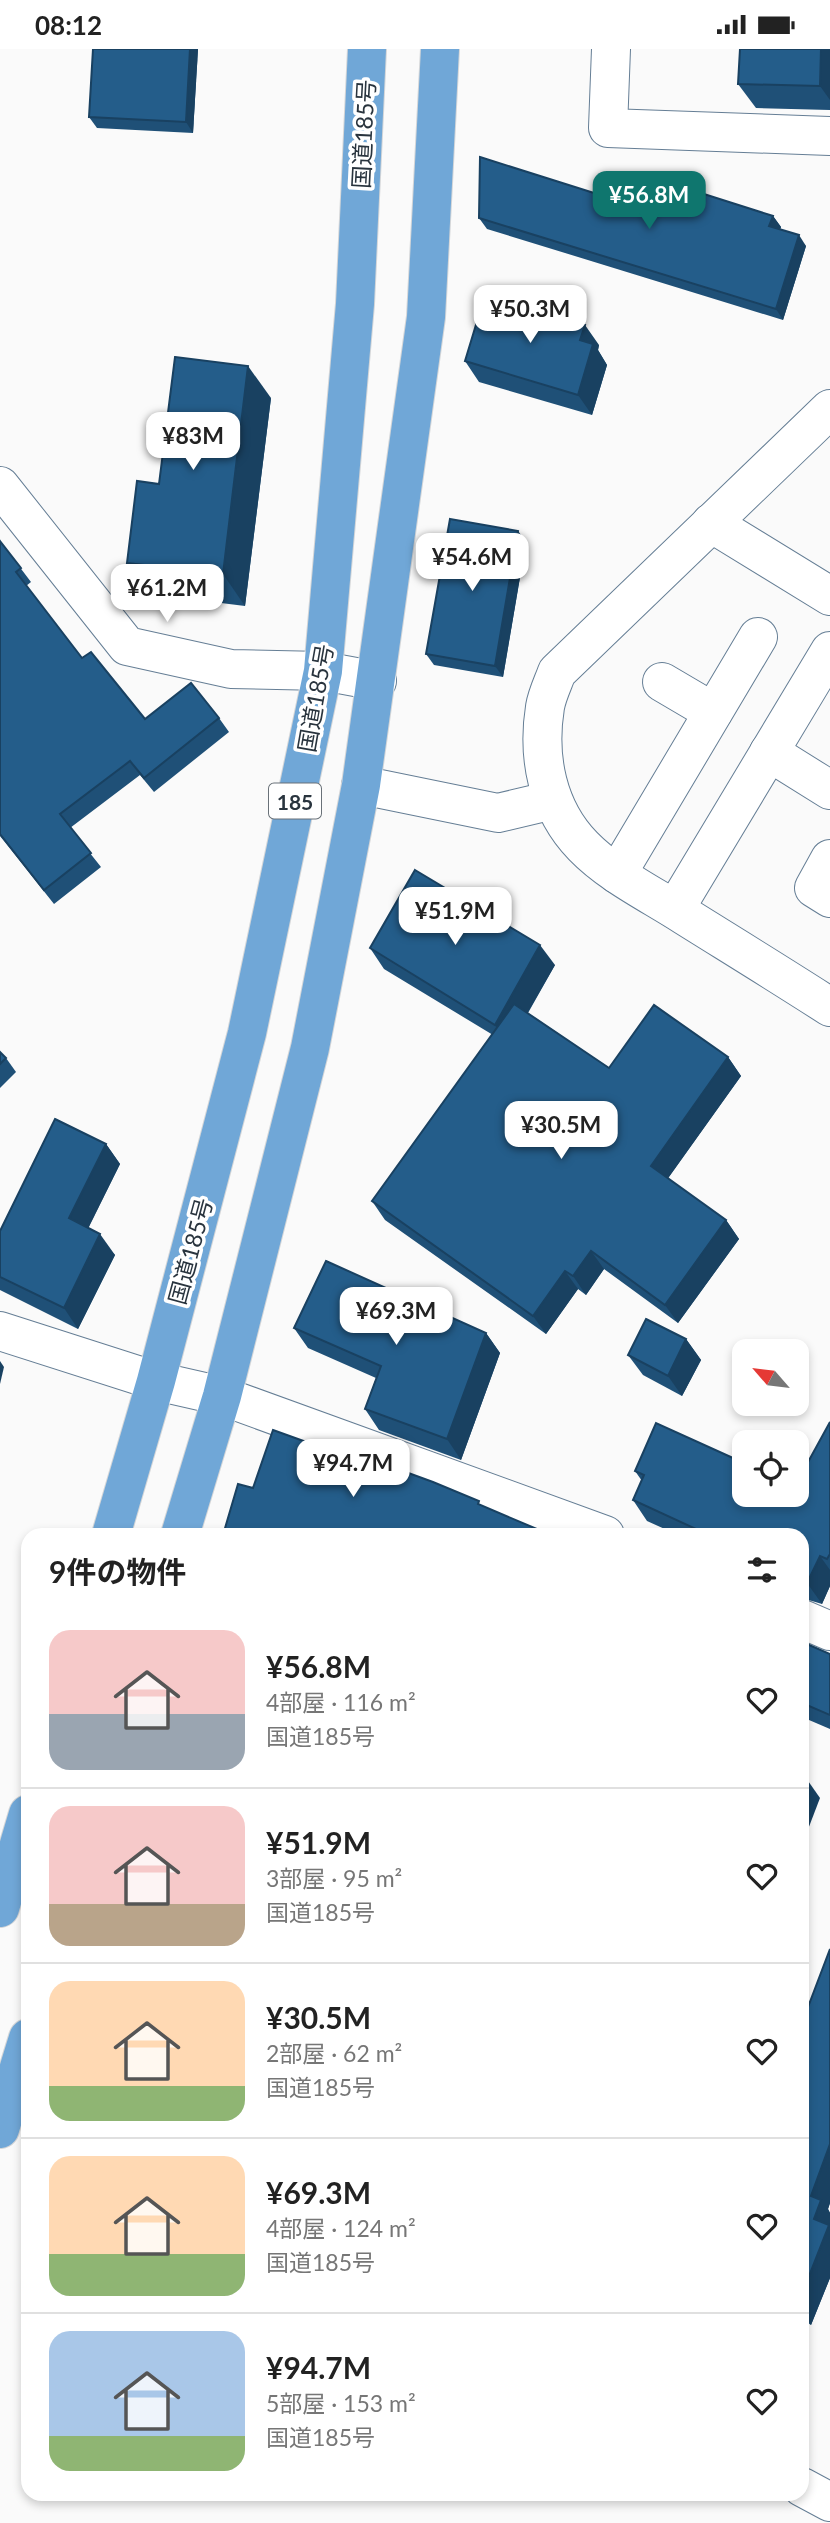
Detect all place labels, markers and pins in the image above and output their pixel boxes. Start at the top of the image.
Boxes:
pin: ¥56.8M [592,171,706,231]
pin: ¥50.3M [473,285,587,345]
pin: ¥83M [152,413,234,472]
pin: ¥54.6M [415,533,529,593]
pin: ¥61.2M [110,565,224,624]
pin: ¥51.9M [398,887,512,947]
pin: ¥30.5M [504,1101,618,1161]
pin: ¥69.3M [339,1287,453,1347]
pin: ¥94.7M [296,1439,410,1499]

